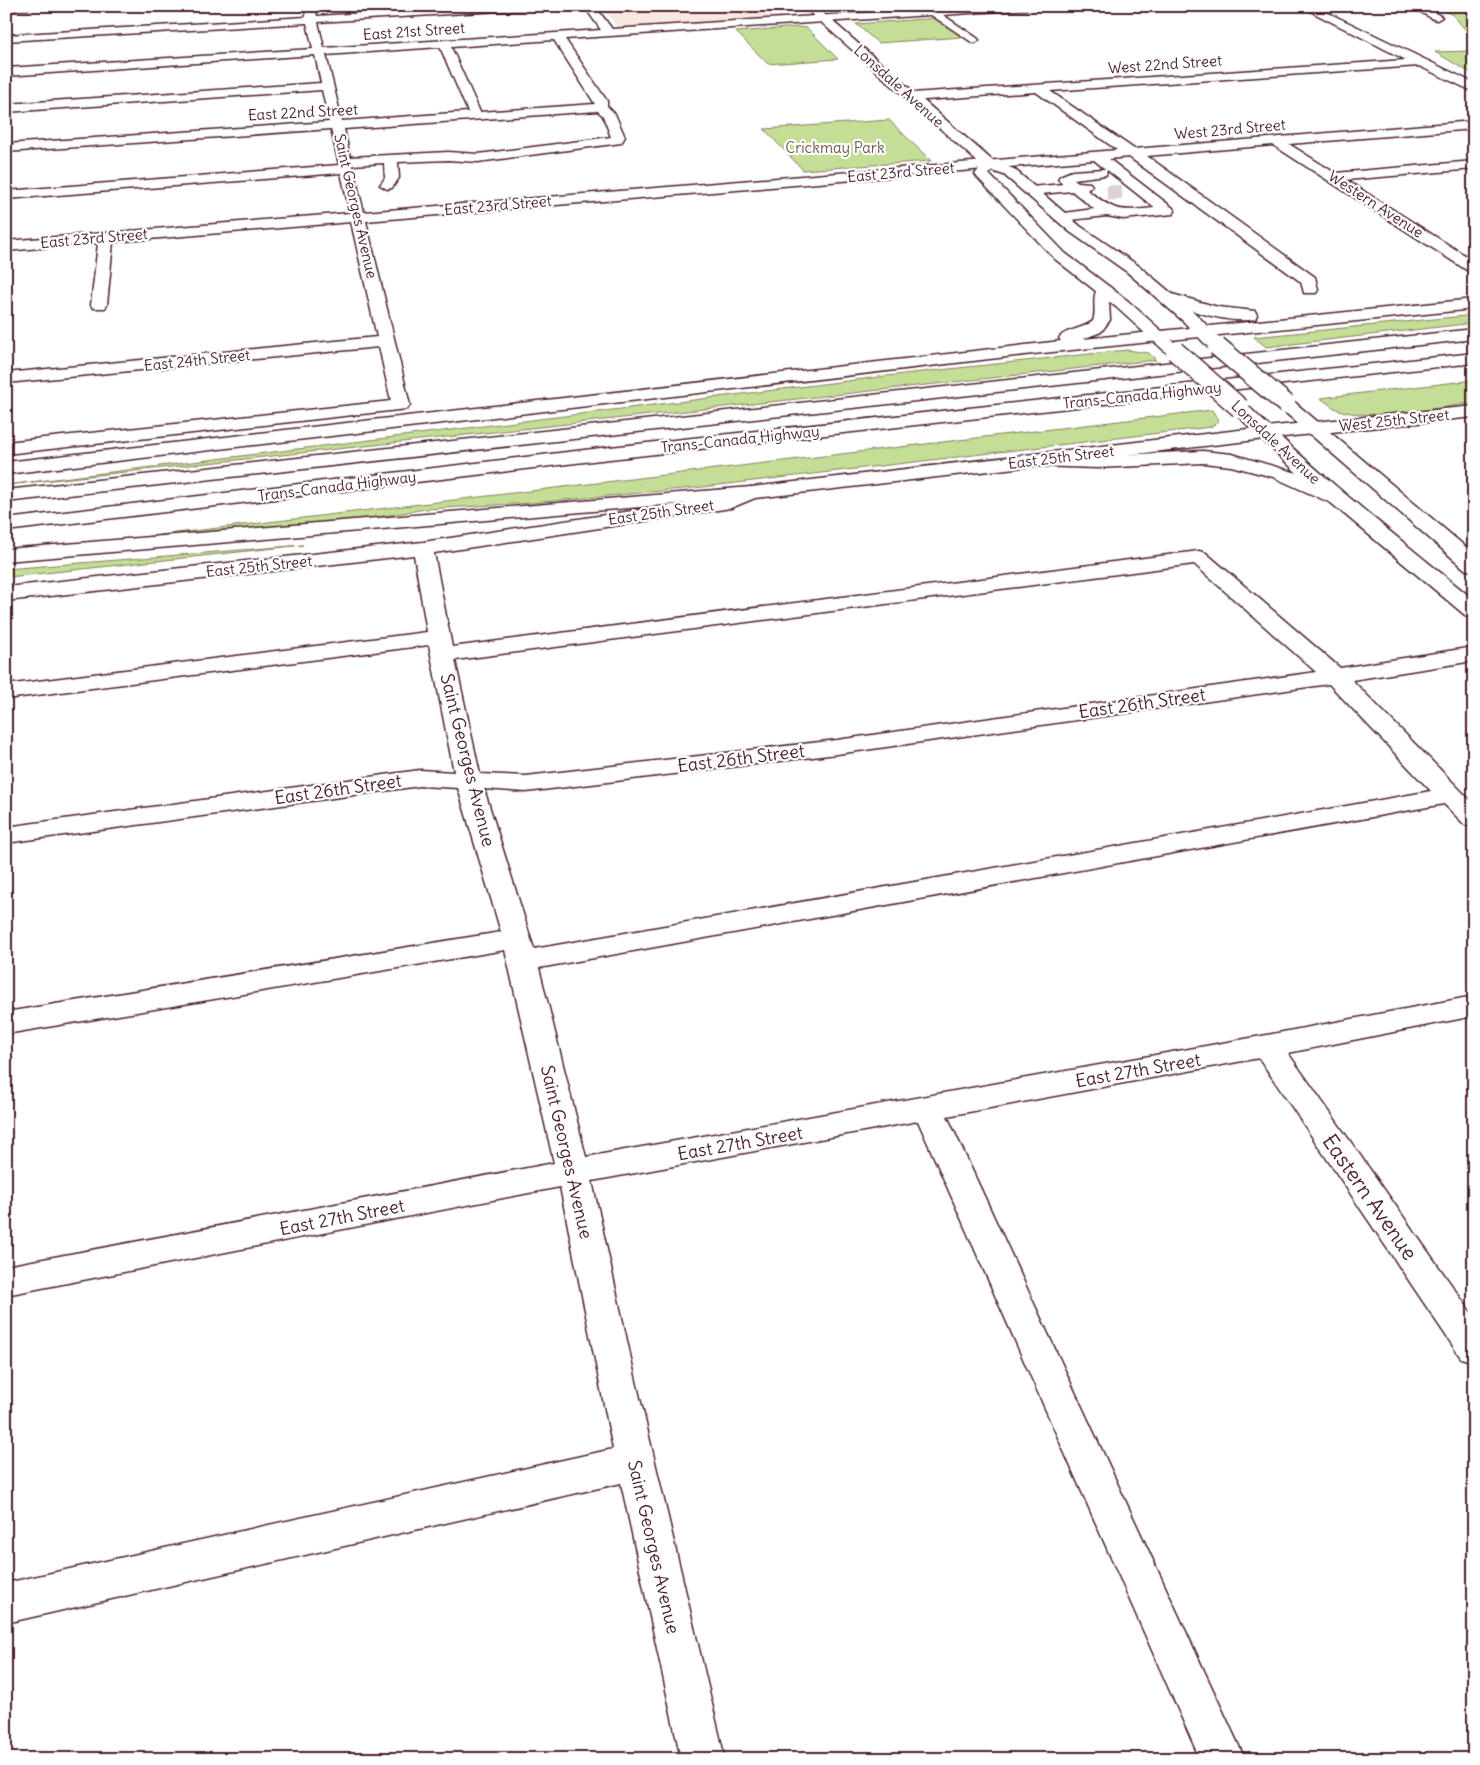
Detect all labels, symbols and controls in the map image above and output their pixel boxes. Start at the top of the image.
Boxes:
street label: East 21st Street [362,18,466,44]
street label: Lonsdale Avenue [850,41,948,131]
street label: West 22nd Street [1107,51,1223,77]
street label: East 22nd Street [247,100,359,124]
street label: West 23rd Street [1174,115,1286,143]
street label: Saint Georges Avenue [330,132,382,280]
park label: Crickmay Park [785,138,885,157]
street label: East 23rd Street [847,158,955,186]
street label: Western Avenue [1325,166,1427,242]
street label: East 23rd Street [444,191,552,219]
street label: East 23rd Street [40,224,148,252]
street label: East 24th Street [143,345,251,375]
street label: Trans-Canada Highway [1062,377,1222,413]
street label: Lonsdale Avenue [1228,396,1324,488]
street label: West 25th Street [1338,405,1450,435]
street label: Trans-Canada Highway [660,421,820,457]
street label: East 25th Street [1007,441,1115,473]
street label: Trans-Canada Highway [257,467,417,505]
street label: East 25th Street [607,495,715,529]
street label: East 25th Street [205,551,313,581]
street label: Saint Georges Avenue [435,671,501,849]
street label: East 26th Street [1077,683,1207,723]
street label: East 26th Street [676,739,806,777]
street label: East 26th Street [273,769,403,809]
street label: East 27th Street [1074,1048,1202,1092]
street label: Saint Georges Avenue [536,1063,598,1241]
street label: East 27th Street [676,1121,804,1165]
street label: Eastern Avenue [1317,1129,1423,1265]
street label: East 27th Street [278,1194,406,1240]
street label: Saint Georges Avenue [623,1458,685,1636]

